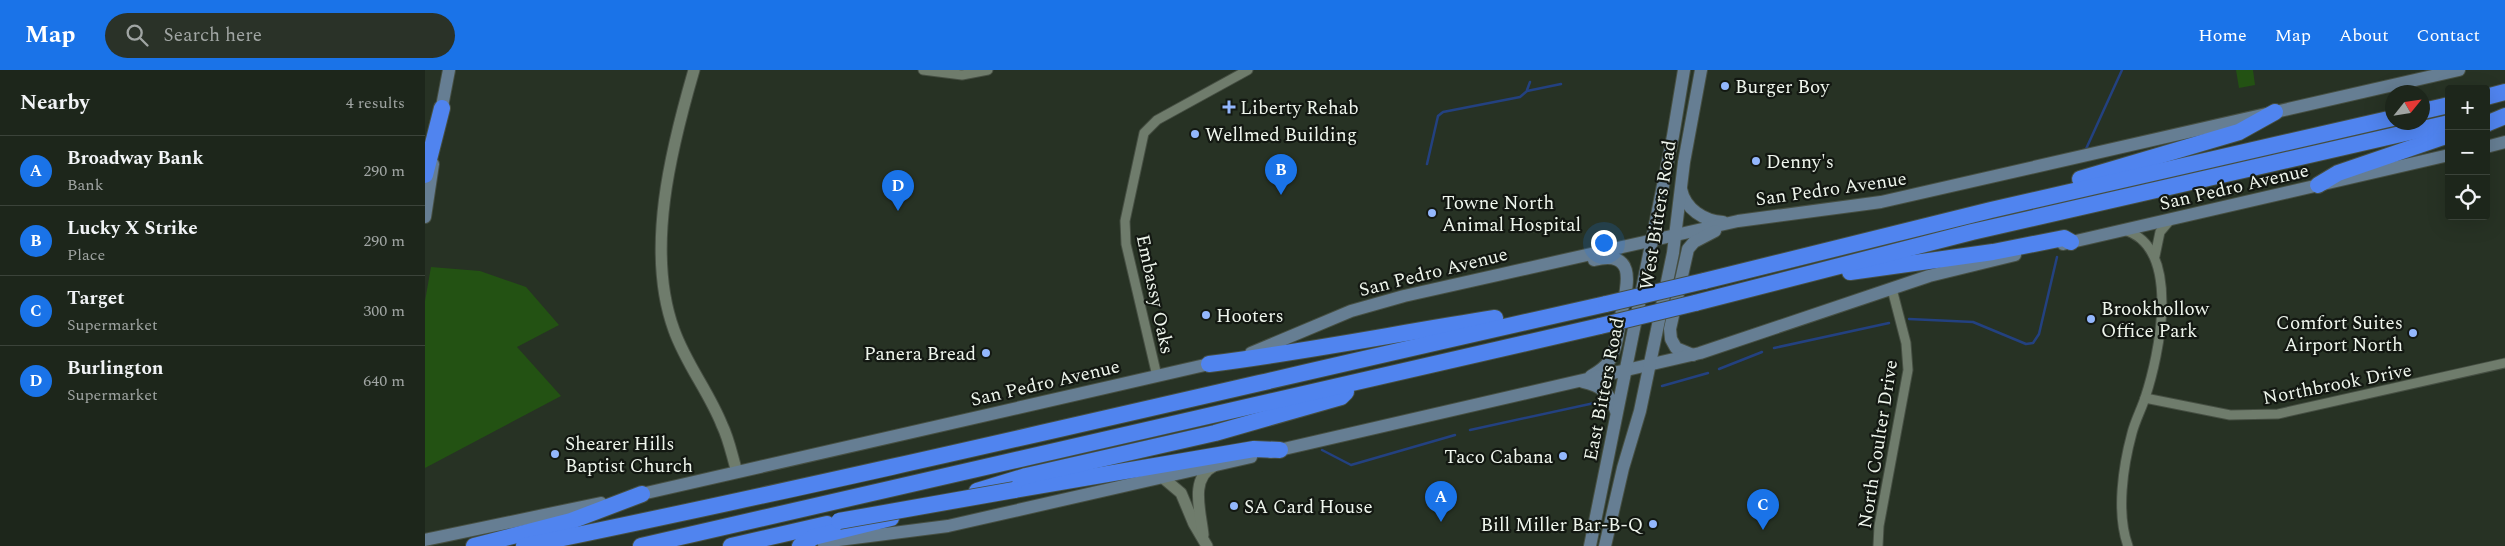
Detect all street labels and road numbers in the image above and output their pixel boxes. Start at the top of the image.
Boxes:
street label: West Bitters Road [1632,138,1685,292]
street label: San Pedro Avenue [2157,156,2312,219]
street label: San Pedro Avenue [1754,165,1909,214]
street label: Embassy Oaks [1128,232,1181,357]
street label: San Pedro Avenue [1356,240,1511,305]
street label: East Bitters Road [1576,315,1633,464]
street label: San Pedro Avenue [968,352,1123,415]
street label: Northbrook Drive [2260,356,2414,413]
street label: North Coulter Drive [1851,358,1906,531]

